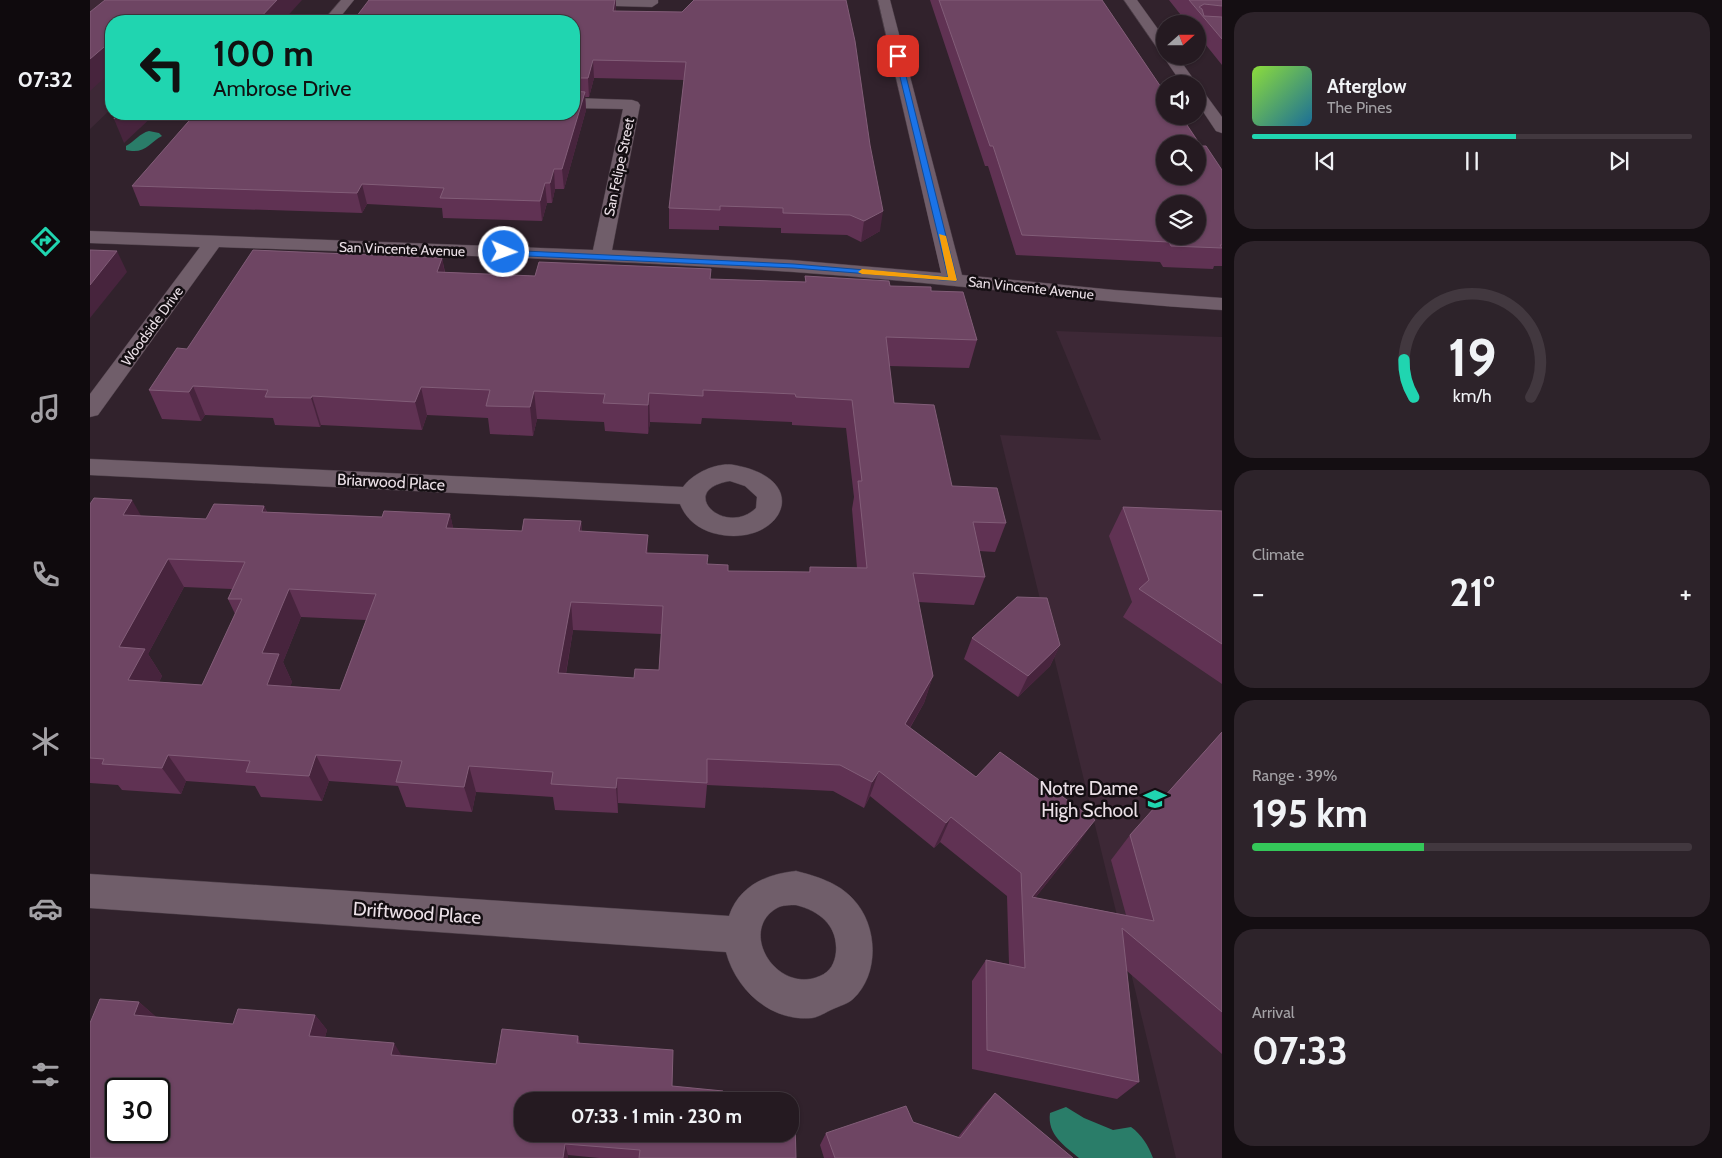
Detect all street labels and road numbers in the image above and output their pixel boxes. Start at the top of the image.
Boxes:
street label: San Felipe Street [600,116,638,218]
street label: San Vincente Avenue [339,238,465,260]
street label: San Vincente Avenue [967,272,1095,304]
street label: Woodside Drive [117,283,187,369]
street label: Briarwood Place [337,470,445,494]
street label: Driftwood Place [352,897,482,929]

